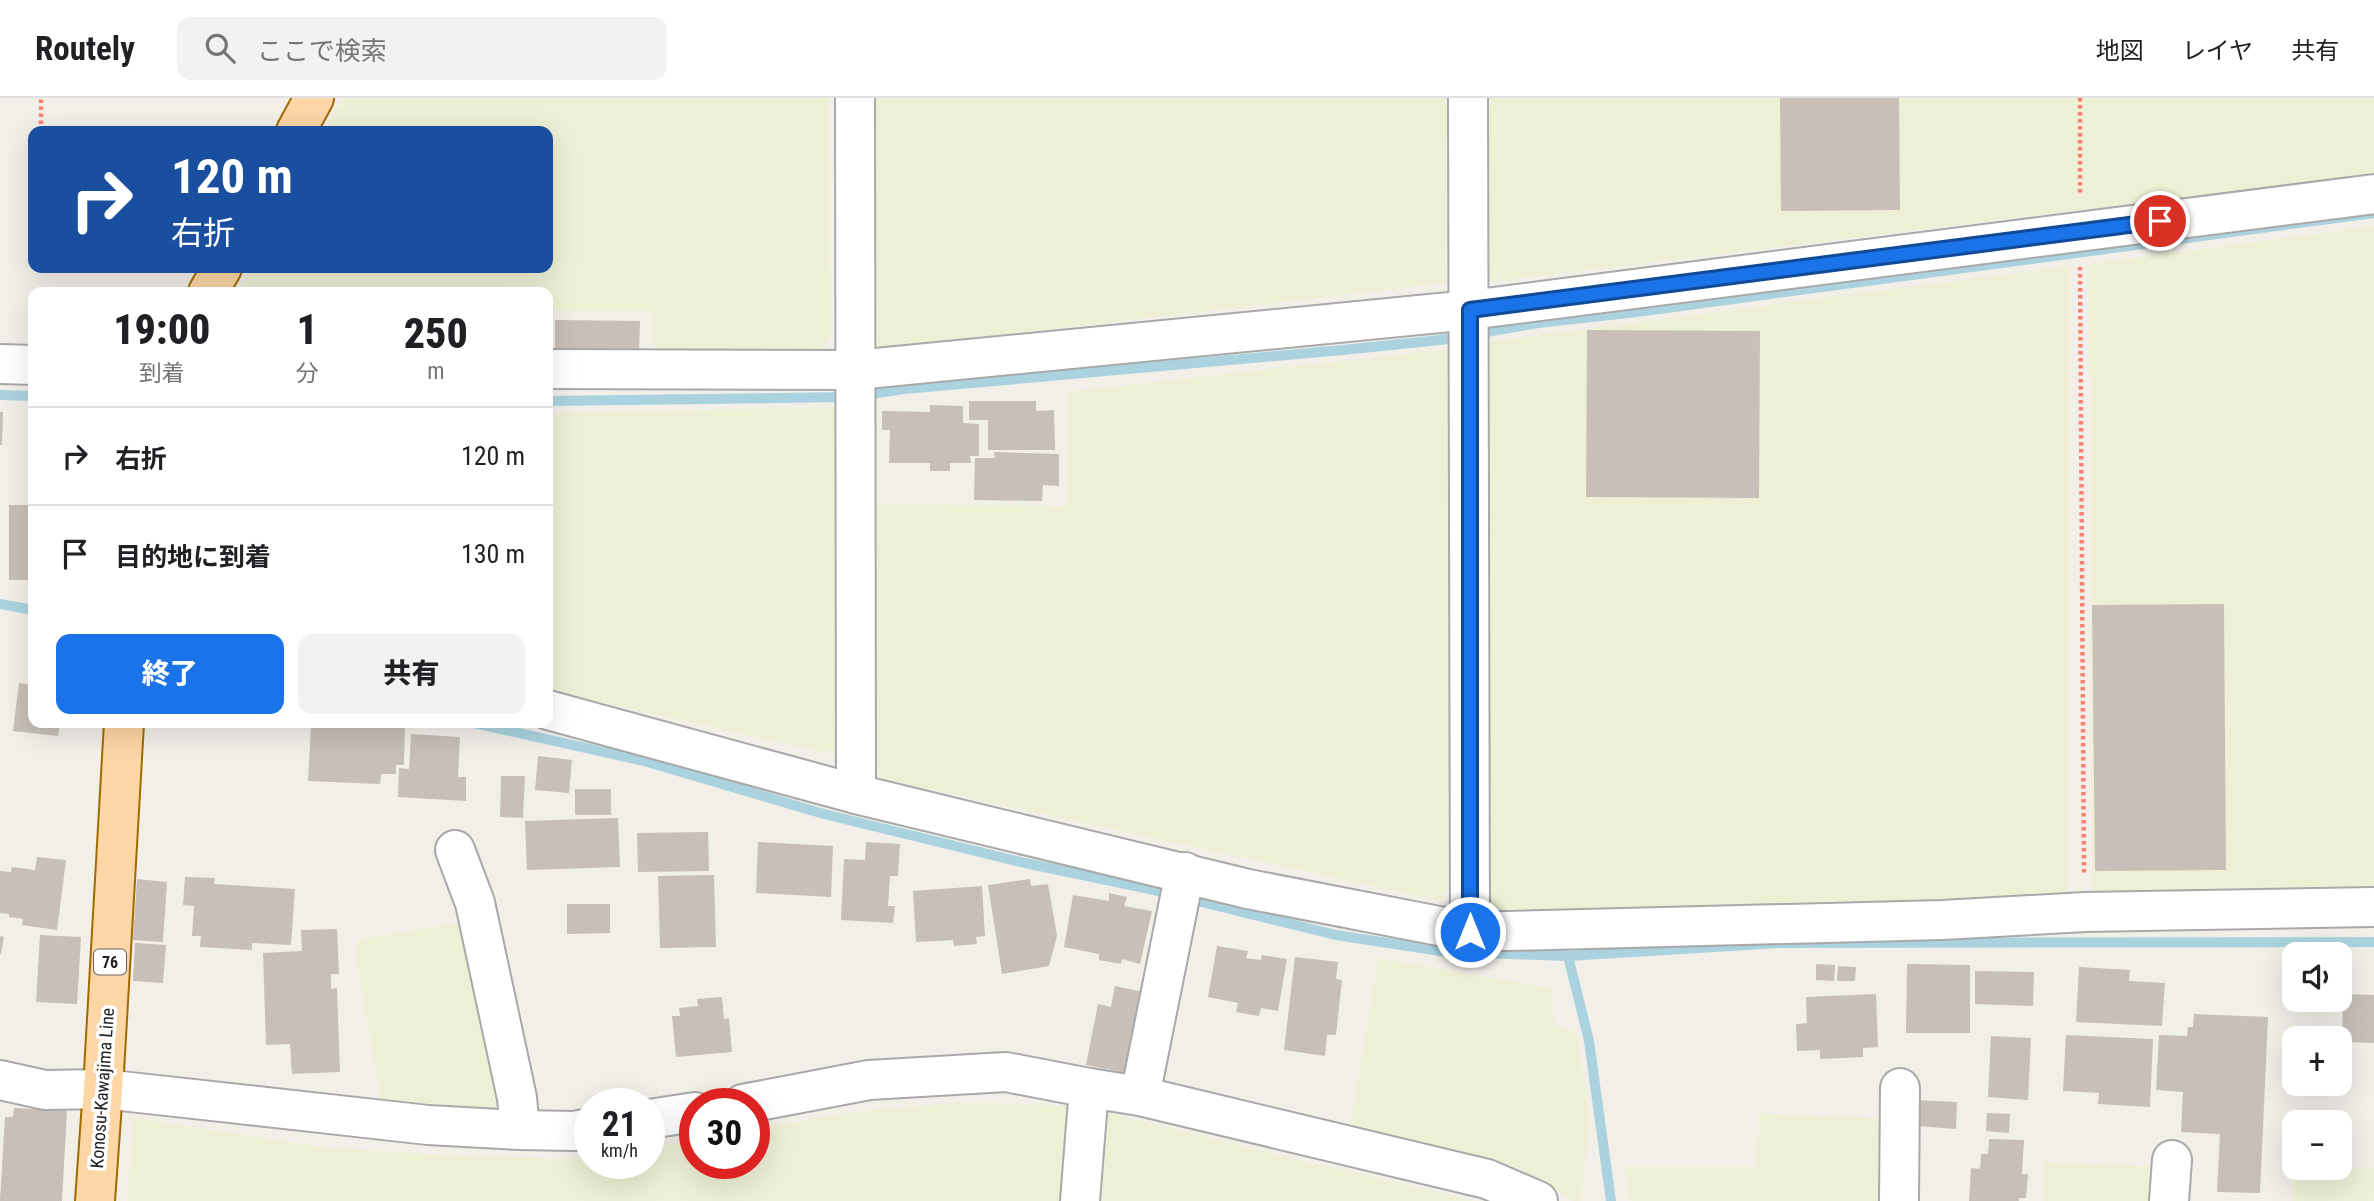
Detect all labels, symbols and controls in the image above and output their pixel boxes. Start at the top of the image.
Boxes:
search box [177,17,667,80]
text: Routely [35,29,135,68]
icon: search [201,29,239,67]
text: ここで検索 [257,36,387,66]
text: 地図 [2096,37,2144,65]
text: レイヤ [2182,37,2253,65]
text: 共有 [2291,37,2339,65]
text: 120 m [171,148,293,205]
icon: right [56,154,147,245]
pin [2130,191,2190,251]
icon: arrive [2141,202,2179,240]
text: 右折 [171,214,235,252]
text: 19:00 [113,305,210,354]
text: 1 [296,305,318,354]
text: 250 [404,309,468,358]
text: m [427,358,444,385]
text: 到着 [139,360,185,387]
text: 分 [296,360,319,387]
icon: right [56,437,94,475]
text: 120 m [461,441,525,471]
text: 右折 [115,444,167,474]
icon: arrive [56,535,94,573]
text: 130 m [461,539,525,569]
text: 目的地に到着 [115,542,271,572]
button: 終了 [56,634,284,714]
button: 共有 [298,634,525,714]
position arrow [1433,895,1507,969]
map controls [2282,942,2352,1180]
button: sound [2282,942,2352,1012]
road number: 76 [94,950,126,974]
street label: Konosu-Kawajima Line [86,1007,118,1169]
button: + [2282,1026,2352,1096]
speed limit sign: 30 [679,1088,770,1179]
text: 21 [602,1104,637,1145]
button: − [2282,1110,2352,1180]
text: km/h [601,1140,638,1161]

